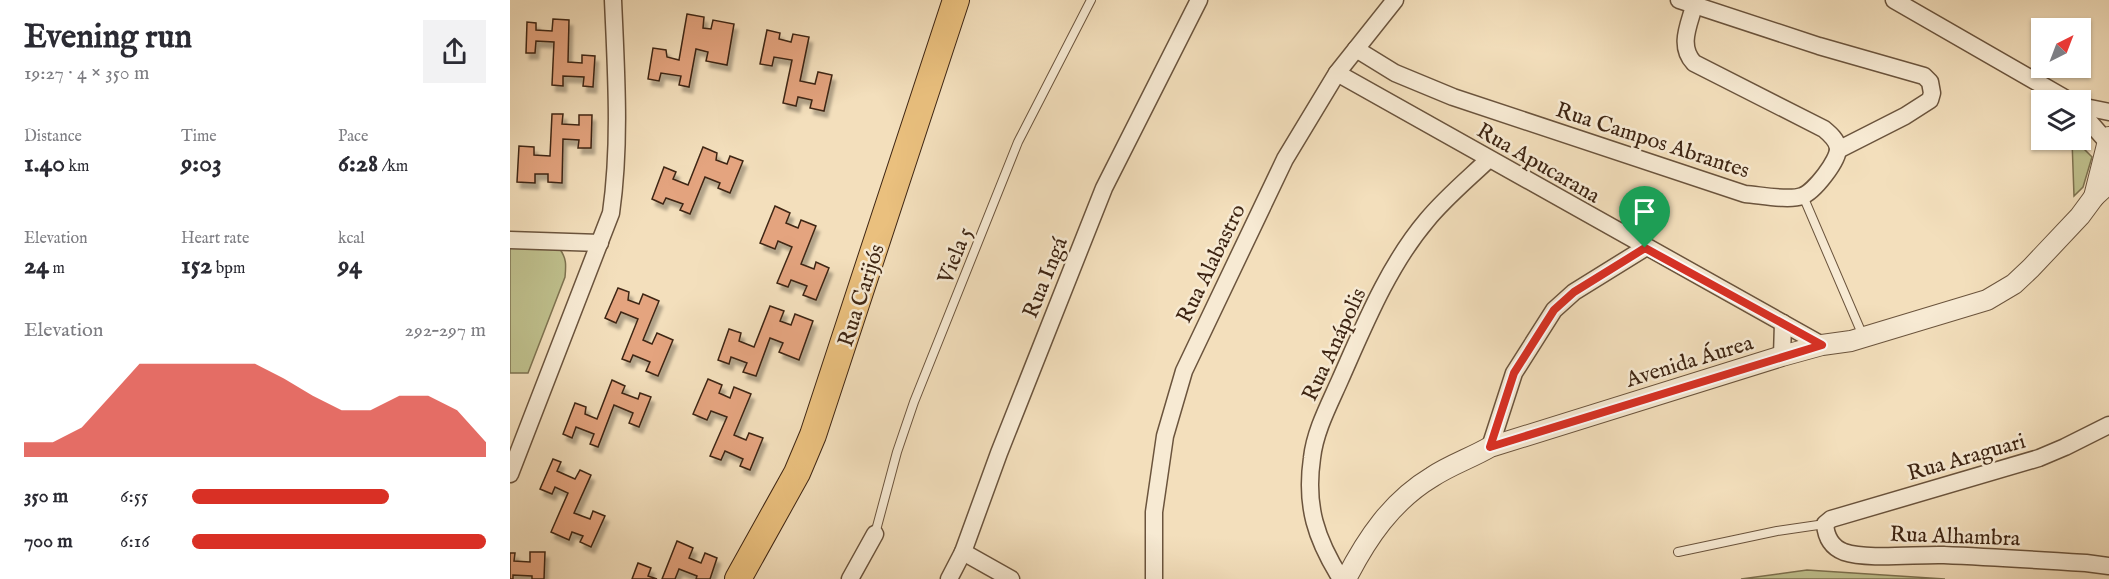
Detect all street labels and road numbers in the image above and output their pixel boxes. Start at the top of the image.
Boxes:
street label: Rua Campos Abrantes [1552,96,1753,185]
street label: Rua Apucarana [1471,117,1605,211]
street label: Rua Alabastro [1171,200,1253,328]
street label: Viela 5 [932,223,980,289]
street label: Rua Ingá [1017,233,1075,322]
street label: Rua Carijós [832,241,892,350]
street label: Rua Anápolis [1296,284,1373,406]
street label: Avenida Áurea [1622,329,1757,395]
street label: Rua Araguari [1904,428,2029,488]
street label: Rua Alhambra [1889,521,2021,553]

